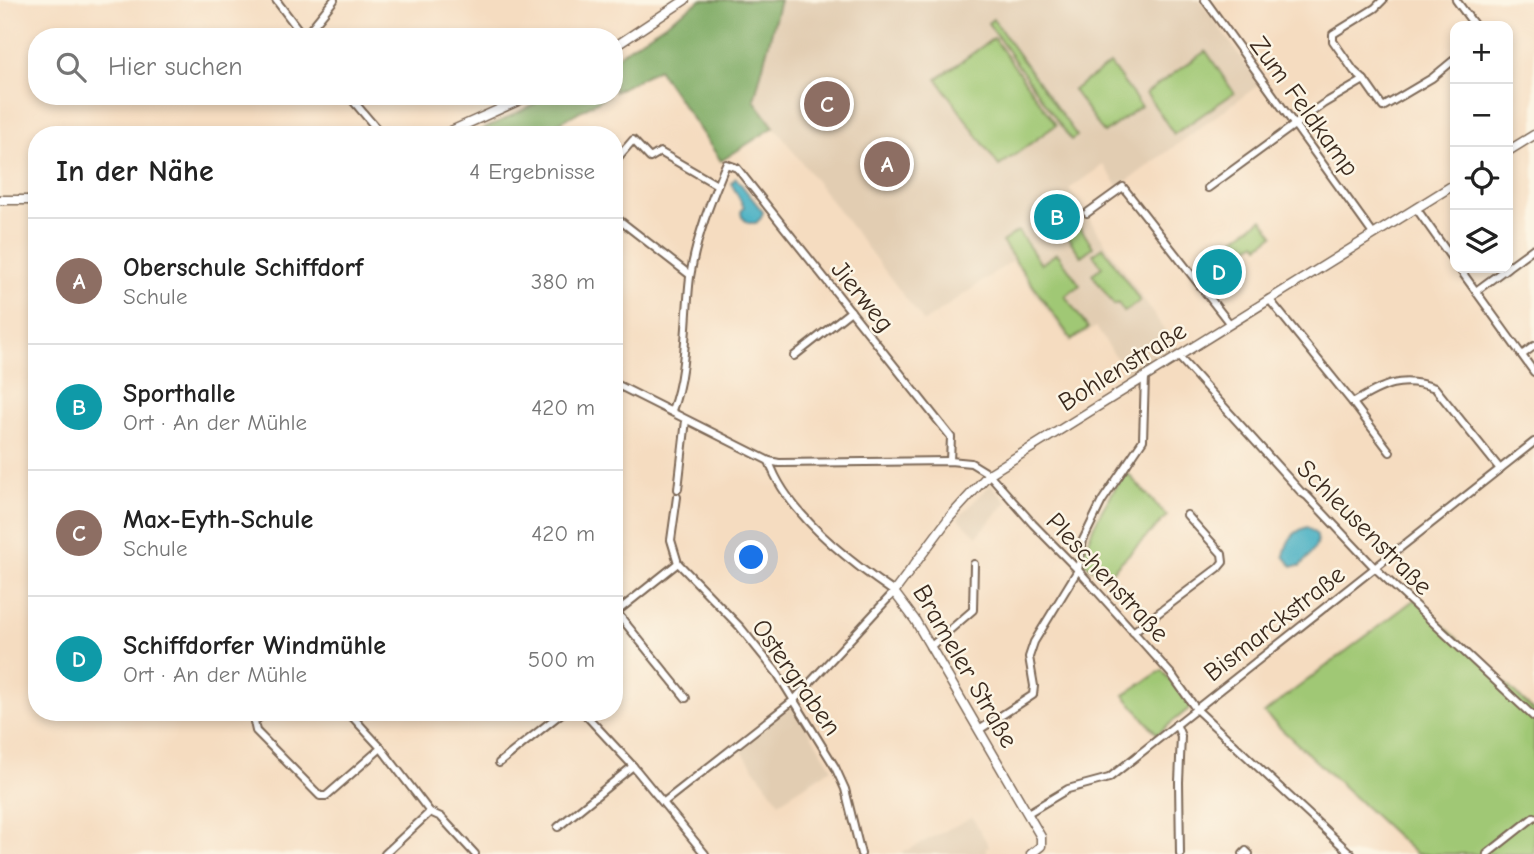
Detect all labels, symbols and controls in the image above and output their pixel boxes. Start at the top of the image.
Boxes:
map controls [1450,21,1513,273]
button: + [1450,21,1513,84]
search box [28,28,623,105]
street label: Zum Feldkamp [1243,31,1365,182]
icon: search [52,48,90,86]
text: Hier suchen [108,52,243,82]
pin: C [804,78,850,130]
button: − [1450,84,1513,147]
pin: A [864,138,910,190]
button: locate [1450,147,1513,210]
text: In der Nähe [56,154,214,189]
text: 4 Ergebnisse [469,158,595,185]
pin: B [1034,191,1080,243]
button: layers [1450,210,1513,273]
pin: D [1196,246,1242,298]
text: Oberschule Schiffdorf [123,253,363,283]
street label: Jierweg [824,255,900,338]
text: A [73,268,85,295]
text: 380 m [531,268,595,295]
text: Schule [123,283,187,310]
street label: Bohlenstraße [1053,316,1192,418]
text: Sporthalle [123,379,235,409]
text: B [72,394,86,421]
text: 420 m [531,394,595,421]
text: Ort · An der Mühle [123,409,307,436]
street label: Schleusenstraße [1290,454,1438,602]
text: Max-Eyth-Schule [123,505,313,535]
street label: Pleschenstraße [1040,507,1175,649]
text: C [72,520,86,547]
text: 420 m [531,520,595,547]
text: Schule [123,535,187,562]
your location [734,540,768,574]
street label: Bismarckstraße [1198,559,1351,688]
street label: Brameler Straße [906,580,1024,753]
street label: Ostergraben [745,614,847,742]
text: Schiffdorfer Windmühle [123,631,386,661]
text: D [72,646,86,673]
text: 500 m [528,646,595,673]
text: Ort · An der Mühle [123,661,307,688]

